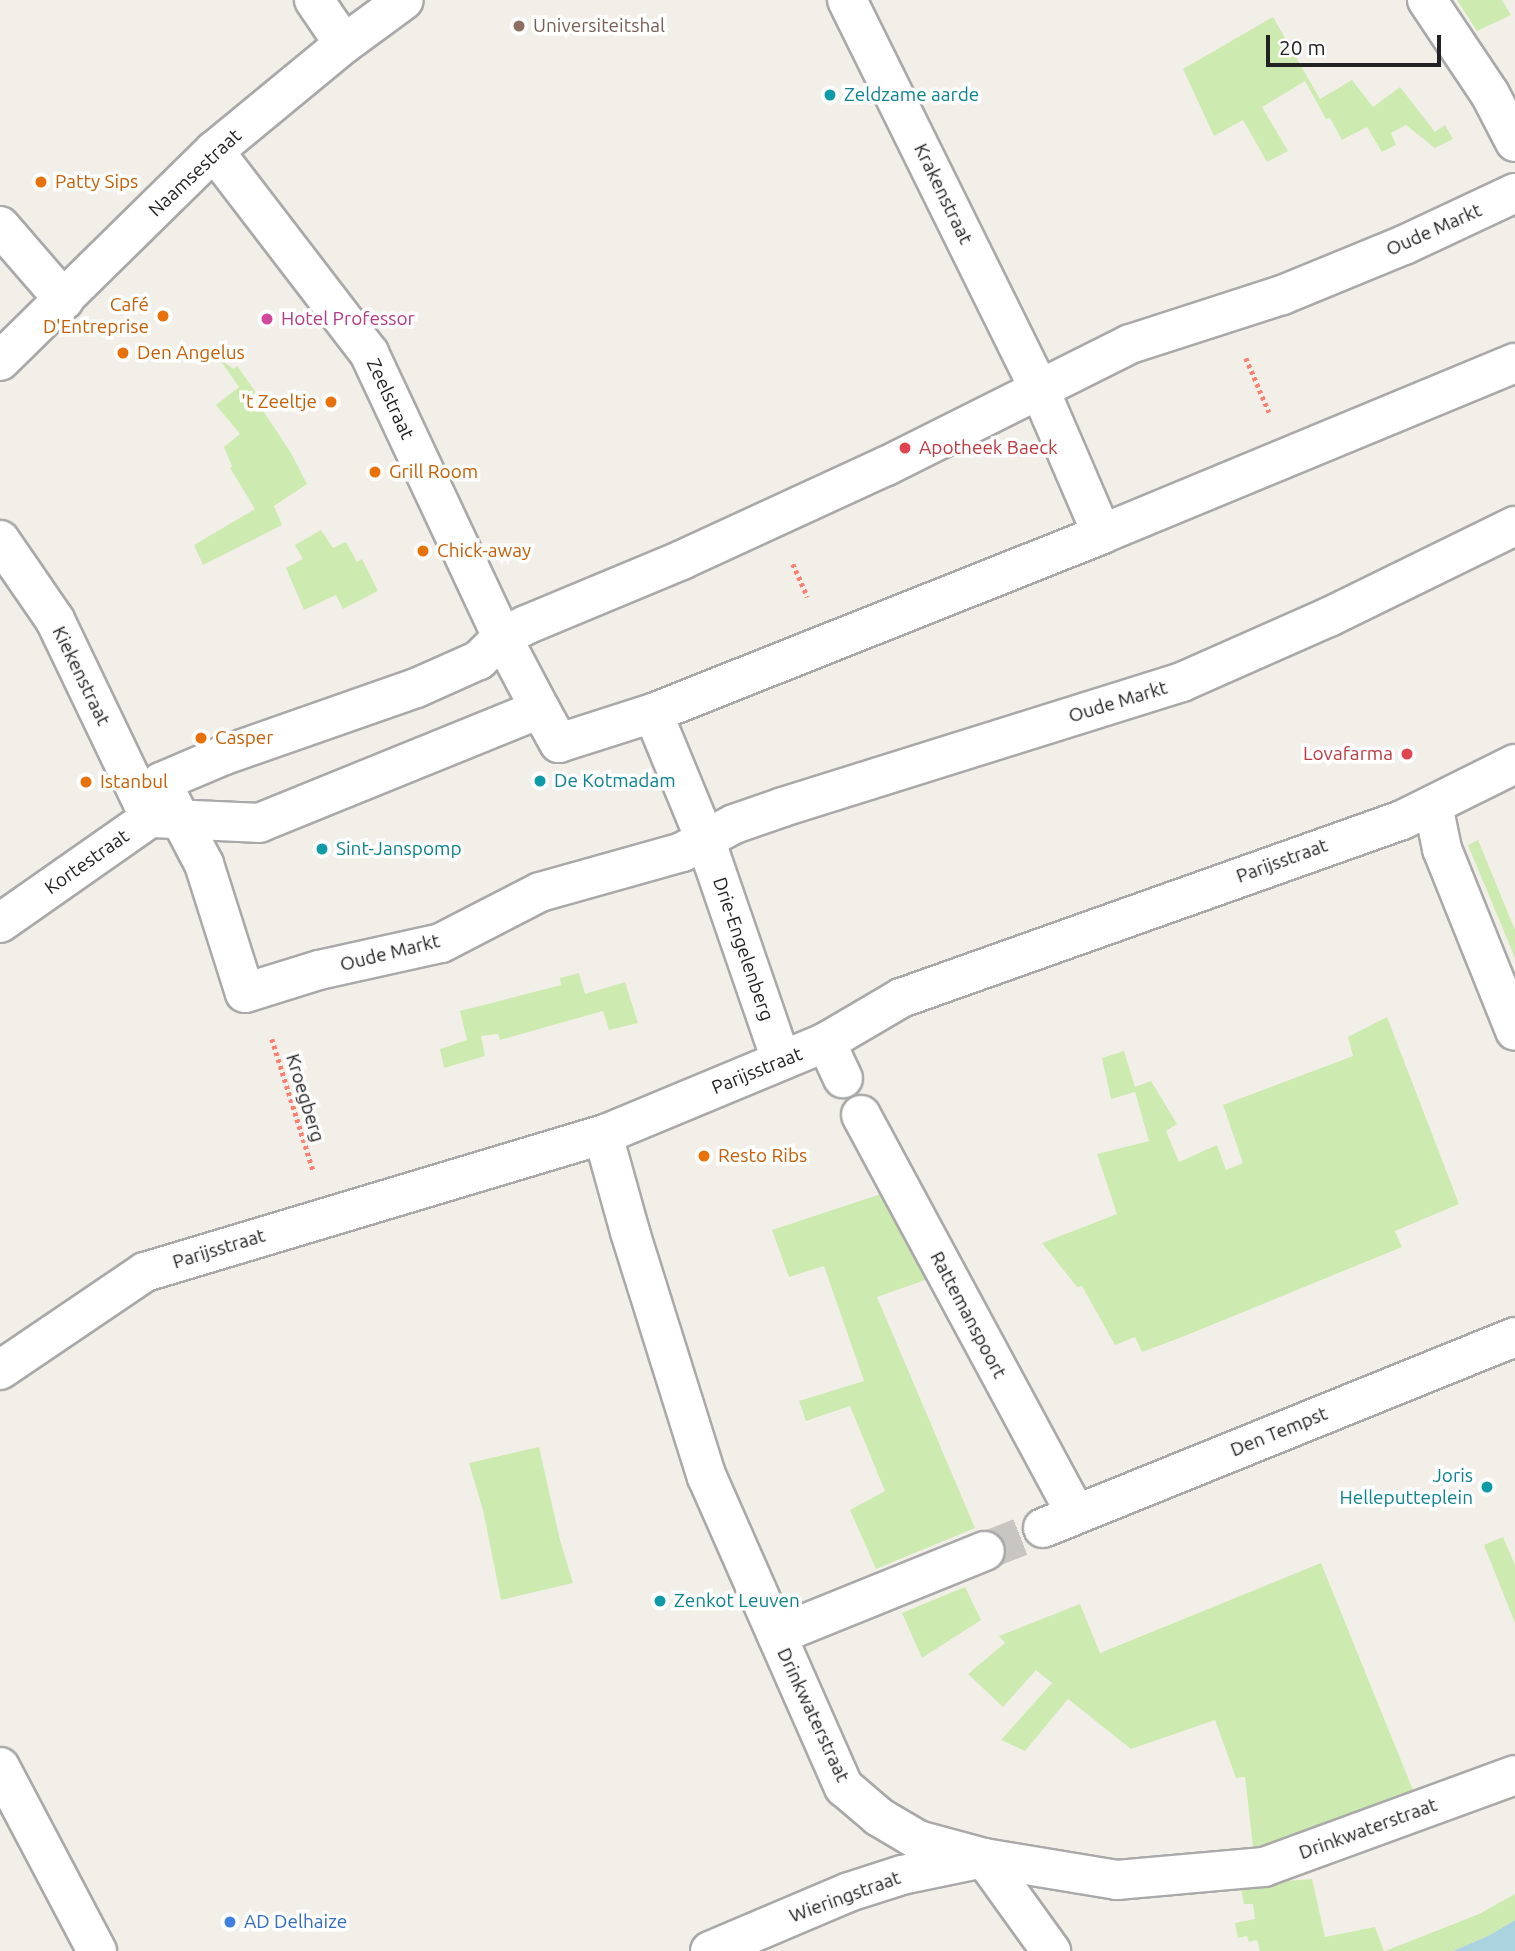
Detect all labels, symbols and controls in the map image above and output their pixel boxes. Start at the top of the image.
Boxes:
place label: Universiteitshal [533,15,665,37]
marker: Universiteitshal [511,18,527,34]
scale bar [1270,21,1445,65]
text: 20 m [1279,35,1326,59]
place label: Zeldzame aarde [844,84,979,106]
marker: Zeldzame aarde [822,87,838,103]
street label: Naamsestraat [144,124,246,222]
street label: Krakenstraat [909,140,977,248]
place label: Patty Sips [55,171,138,193]
marker: Patty Sips [33,174,49,190]
street label: Oude Markt [1383,199,1485,261]
place label: Café D'Entreprise [43,294,149,338]
marker: Café D'Entreprise [155,308,171,324]
place label: Hotel Professor [281,308,415,330]
marker: Hotel Professor [259,311,275,327]
place label: Den Angelus [137,342,245,364]
marker: Den Angelus [115,345,131,361]
street label: Zeelstraat [361,355,419,443]
place label: 't Zeeltje [241,391,317,413]
marker: 't Zeeltje [323,394,339,410]
place label: Apotheek Baeck [919,437,1058,459]
marker: Apotheek Baeck [897,440,913,456]
place label: Grill Room [389,461,478,483]
marker: Grill Room [367,464,383,480]
place label: Chick-away [437,540,531,562]
marker: Chick-away [415,543,431,559]
street label: Kiekenstraat [47,623,115,729]
street label: Oude Markt [1066,676,1170,728]
place label: Casper [215,727,273,749]
marker: Casper [193,730,209,746]
place label: Lovafarma [1303,743,1393,765]
marker: Lovafarma [1399,746,1415,762]
place label: De Kotmadam [554,770,676,792]
place label: Istanbul [100,771,168,793]
marker: De Kotmadam [532,773,548,789]
marker: Istanbul [78,774,94,790]
street label: Kortestraat [41,825,133,899]
street label: Parijsstraat [1233,834,1331,888]
place label: Sint-Janspomp [336,838,462,860]
marker: Sint-Janspomp [314,841,330,857]
street label: Drie-Engelenberg [708,874,778,1024]
street label: Oude Markt [338,930,442,976]
street label: Parijsstraat [708,1043,806,1099]
street label: Kroegberg [281,1051,329,1145]
place label: Resto Ribs [718,1145,807,1167]
marker: Resto Ribs [696,1148,712,1164]
street label: Parijsstraat [170,1224,268,1274]
street label: Rattemanspoort [925,1248,1011,1382]
street label: Den Tempst [1227,1402,1331,1462]
place label: Joris Helleputteplein [1339,1465,1473,1509]
marker: Joris Helleputteplein [1479,1479,1495,1495]
place label: Zenkot Leuven [674,1590,800,1612]
marker: Zenkot Leuven [652,1593,668,1609]
street label: Drinkwaterstraat [772,1644,854,1786]
street label: Drinkwaterstraat [1296,1793,1440,1865]
street label: Wieringstraat [786,1866,904,1928]
place label: AD Delhaize [244,1911,347,1933]
marker: AD Delhaize [222,1914,238,1930]

